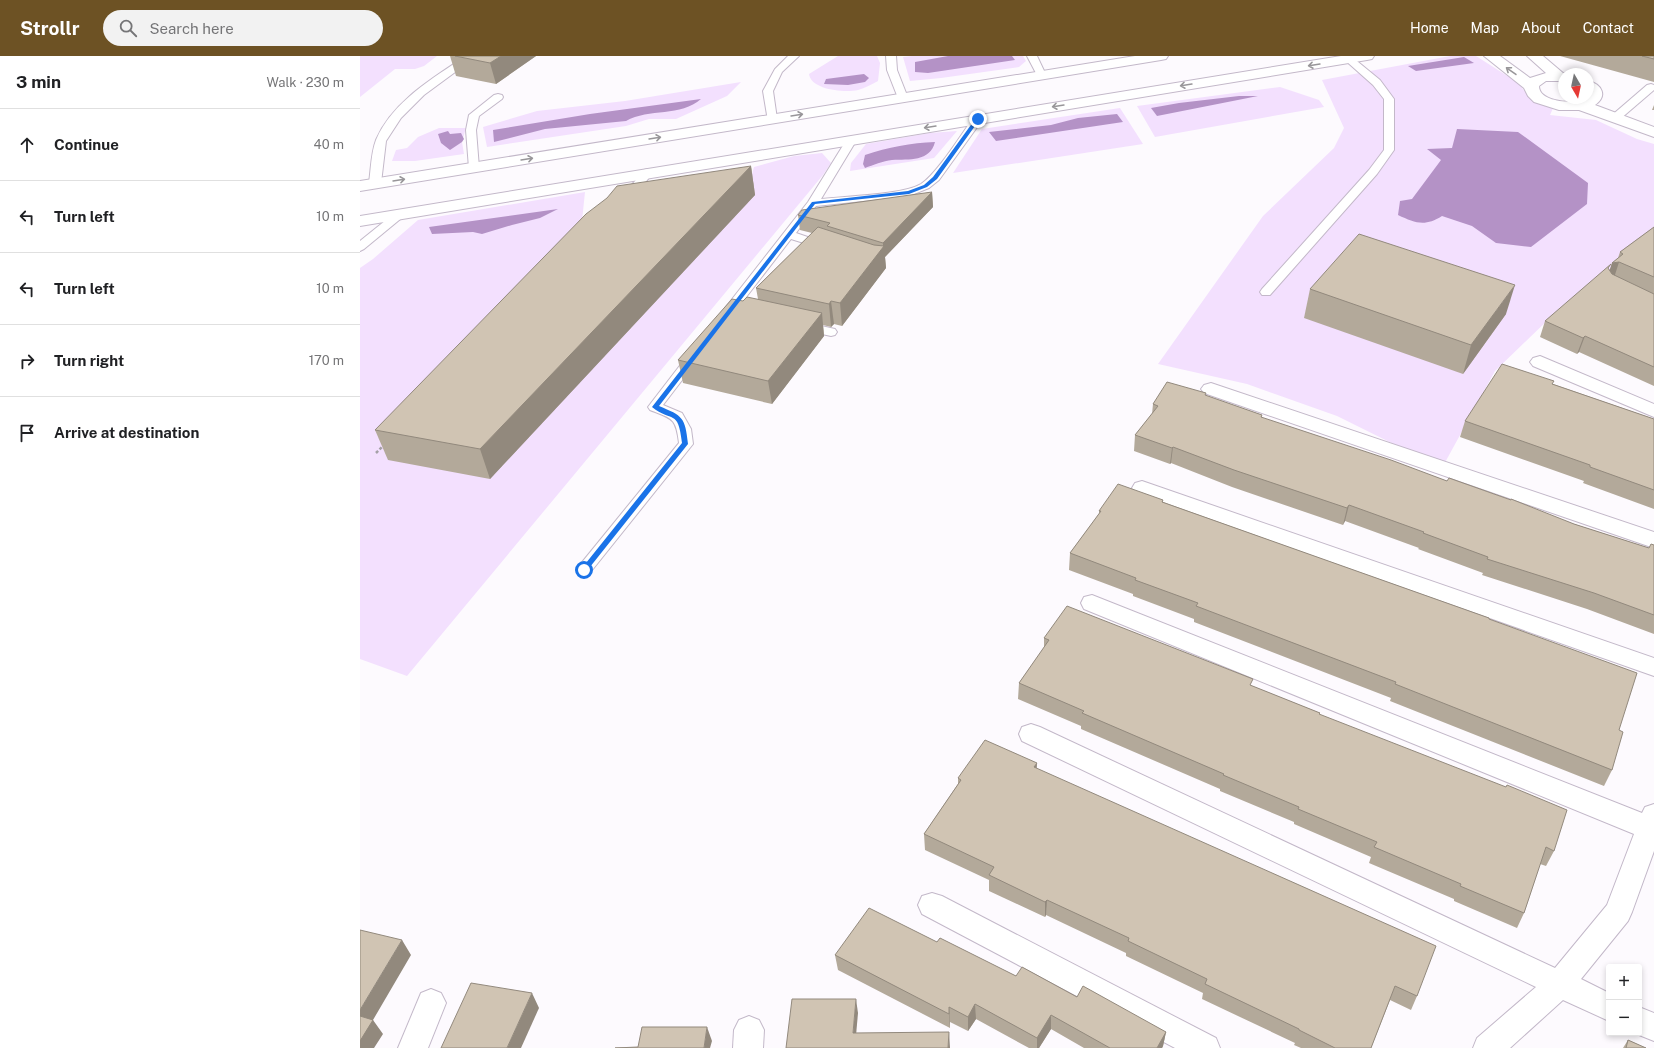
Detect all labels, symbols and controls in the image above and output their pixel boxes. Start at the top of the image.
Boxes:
search box [103,10,383,46]
text: Strollr [20,17,79,39]
icon: search [117,17,139,39]
text: Search here [149,20,234,37]
text: Home [1410,20,1449,36]
text: Map [1471,20,1499,36]
text: About [1521,20,1561,36]
text: Contact [1583,20,1634,36]
one-way arrow [1308,61,1321,69]
one-way arrow [1506,66,1517,75]
north arrow [1558,68,1594,104]
text: 3 min [16,72,61,92]
text: Walk · 230 m [266,75,344,90]
one-way arrow [1180,82,1193,90]
one-way arrow [1052,102,1065,110]
route end [969,110,987,128]
one-way arrow [790,111,803,119]
one-way arrow [923,124,936,132]
icon: ahead [16,134,38,156]
one-way arrow [648,134,661,142]
text: Continue [54,136,119,153]
text: 40 m [313,137,344,152]
one-way arrow [520,155,533,163]
one-way arrow [392,175,405,183]
icon: left [16,206,38,228]
text: Turn left [54,208,115,225]
text: 10 m [316,209,344,224]
icon: left [16,278,38,300]
text: Turn left [54,280,115,297]
text: 10 m [316,281,344,296]
icon: right [16,350,38,372]
text: Turn right [54,352,124,369]
text: 170 m [309,353,344,368]
icon: arrive [16,422,38,444]
text: Arrive at destination [54,424,199,441]
route start [575,561,593,579]
map controls [1606,964,1642,1036]
button: + [1606,964,1642,1000]
button: − [1606,1000,1642,1036]

